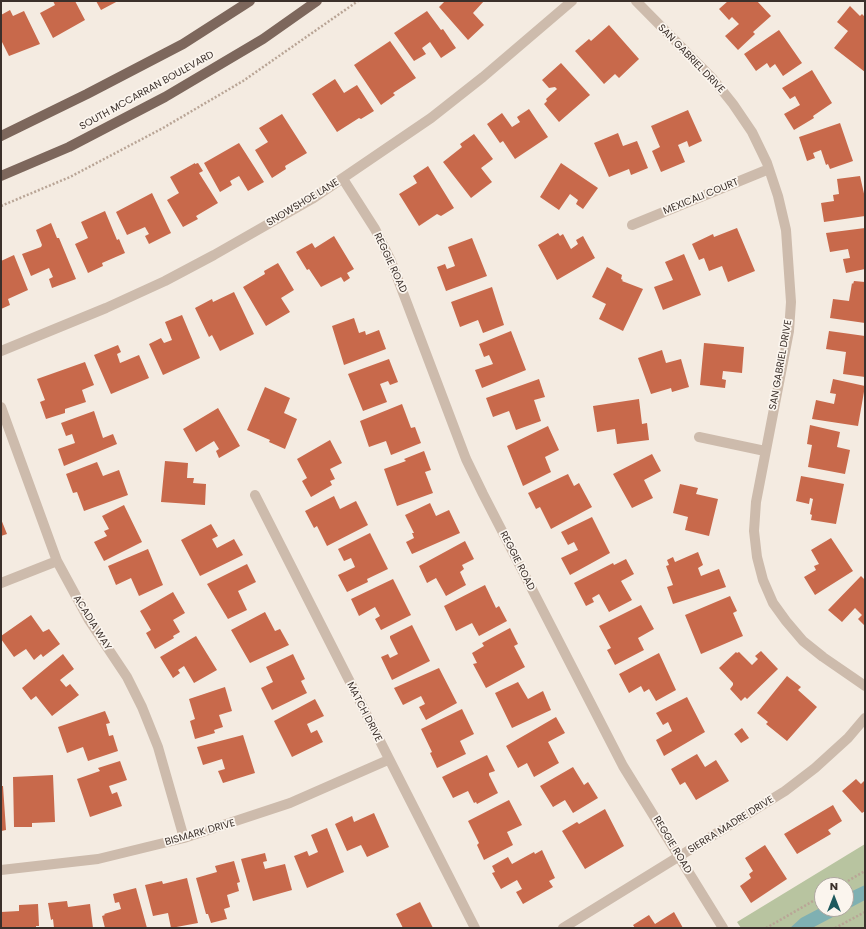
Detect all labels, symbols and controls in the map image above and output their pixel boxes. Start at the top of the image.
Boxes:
street label: SAN GABRIEL DRIVE [655,22,727,96]
street label: SOUTH MCCARRAN BOULEVARD [78,49,216,133]
street label: MEXICALI COURT [662,176,740,218]
street label: SNOWSHOE LANE [265,177,341,229]
street label: REGGIE ROAD [371,231,409,295]
street label: SAN GABRIEL DRIVE [767,319,795,411]
street label: REGGIE ROAD [497,529,537,593]
street label: ACADIA WAY [70,593,114,653]
street label: MATCH DRIVE [344,680,384,744]
street label: SIERRA MADRE DRIVE [686,794,776,856]
street label: REGGIE ROAD [650,814,694,876]
street label: BISMARK DRIVE [164,817,236,849]
north arrow [814,877,854,917]
text: N [830,878,838,894]

